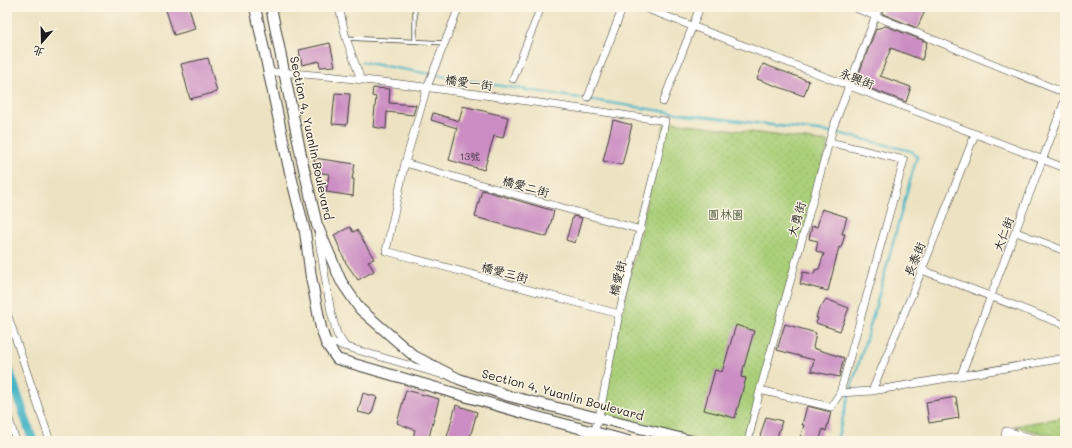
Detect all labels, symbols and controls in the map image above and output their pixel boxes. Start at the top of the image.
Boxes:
north arrow [22,22,62,62]
text: 北 [31,43,46,61]
street label: Section 4, Yuanlin Boulevard [287,55,337,222]
street label: 永興街 [837,64,877,92]
street label: 橋愛一街 [444,71,494,93]
house number: 13號 [460,149,480,163]
street label: 橋愛二街 [501,172,551,200]
street label: 大勇街 [783,199,809,239]
park label: 圓林園 [708,206,744,222]
street label: 大仁街 [989,214,1017,254]
street label: 長泰街 [900,239,928,279]
street label: 橋愛三街 [480,258,530,286]
street label: 橋愛街 [605,259,629,297]
street label: Section 4, Yuanlin Boulevard [480,365,646,423]

